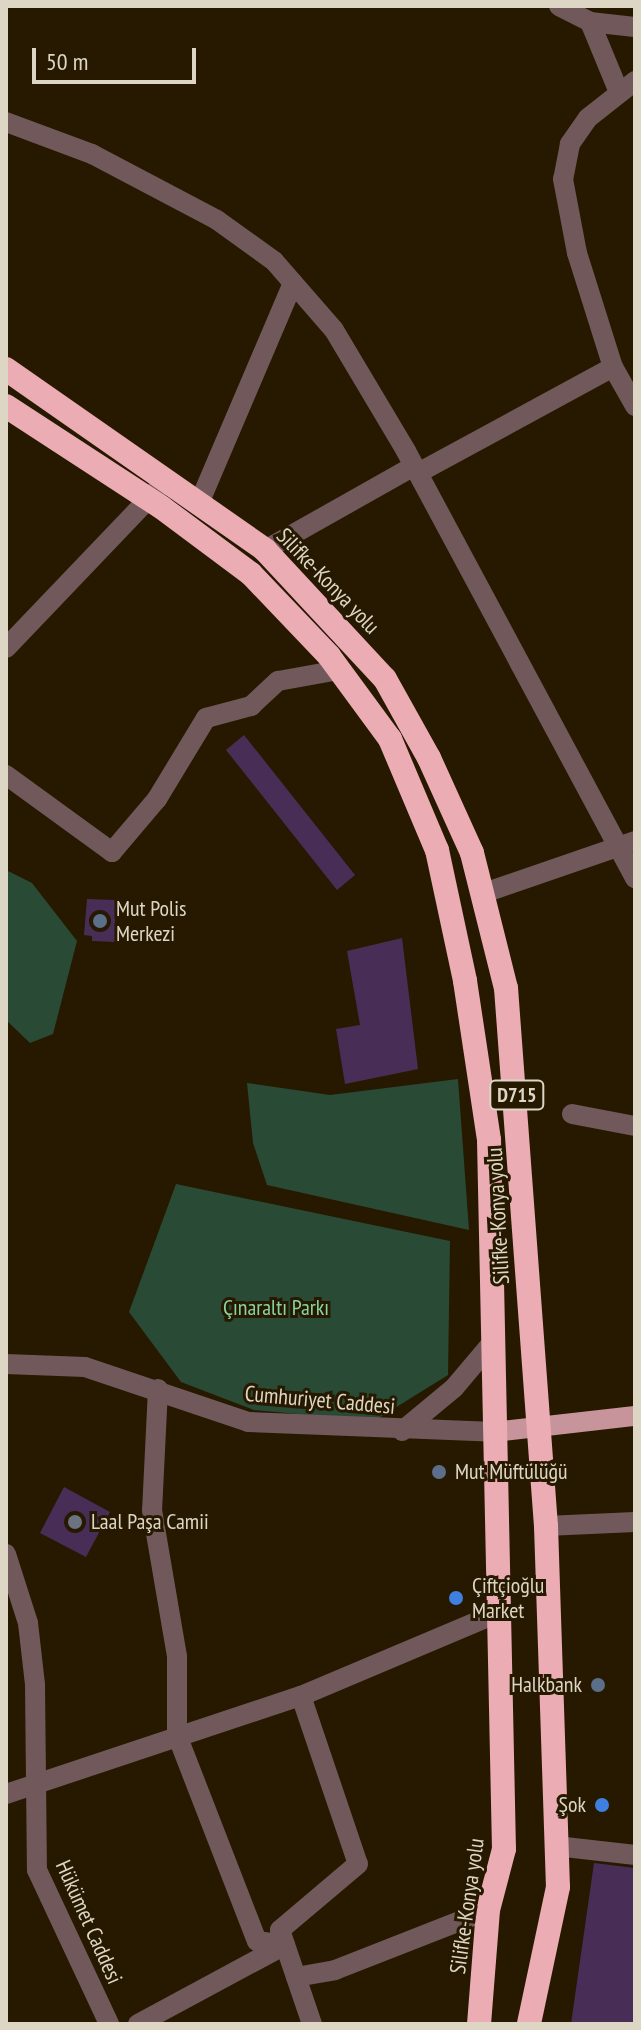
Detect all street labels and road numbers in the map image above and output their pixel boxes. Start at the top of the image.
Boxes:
street label: Silifke-Konya yolu [271,523,385,639]
road number: D715 [489,1079,545,1111]
street label: Silifke-Konya yolu [481,1147,515,1285]
street label: Cumhuriyet Caddesi [244,1380,396,1420]
street label: Silifke-Konya yolu [444,1836,490,1976]
street label: Hükümet Caddesi [50,1856,128,1988]

